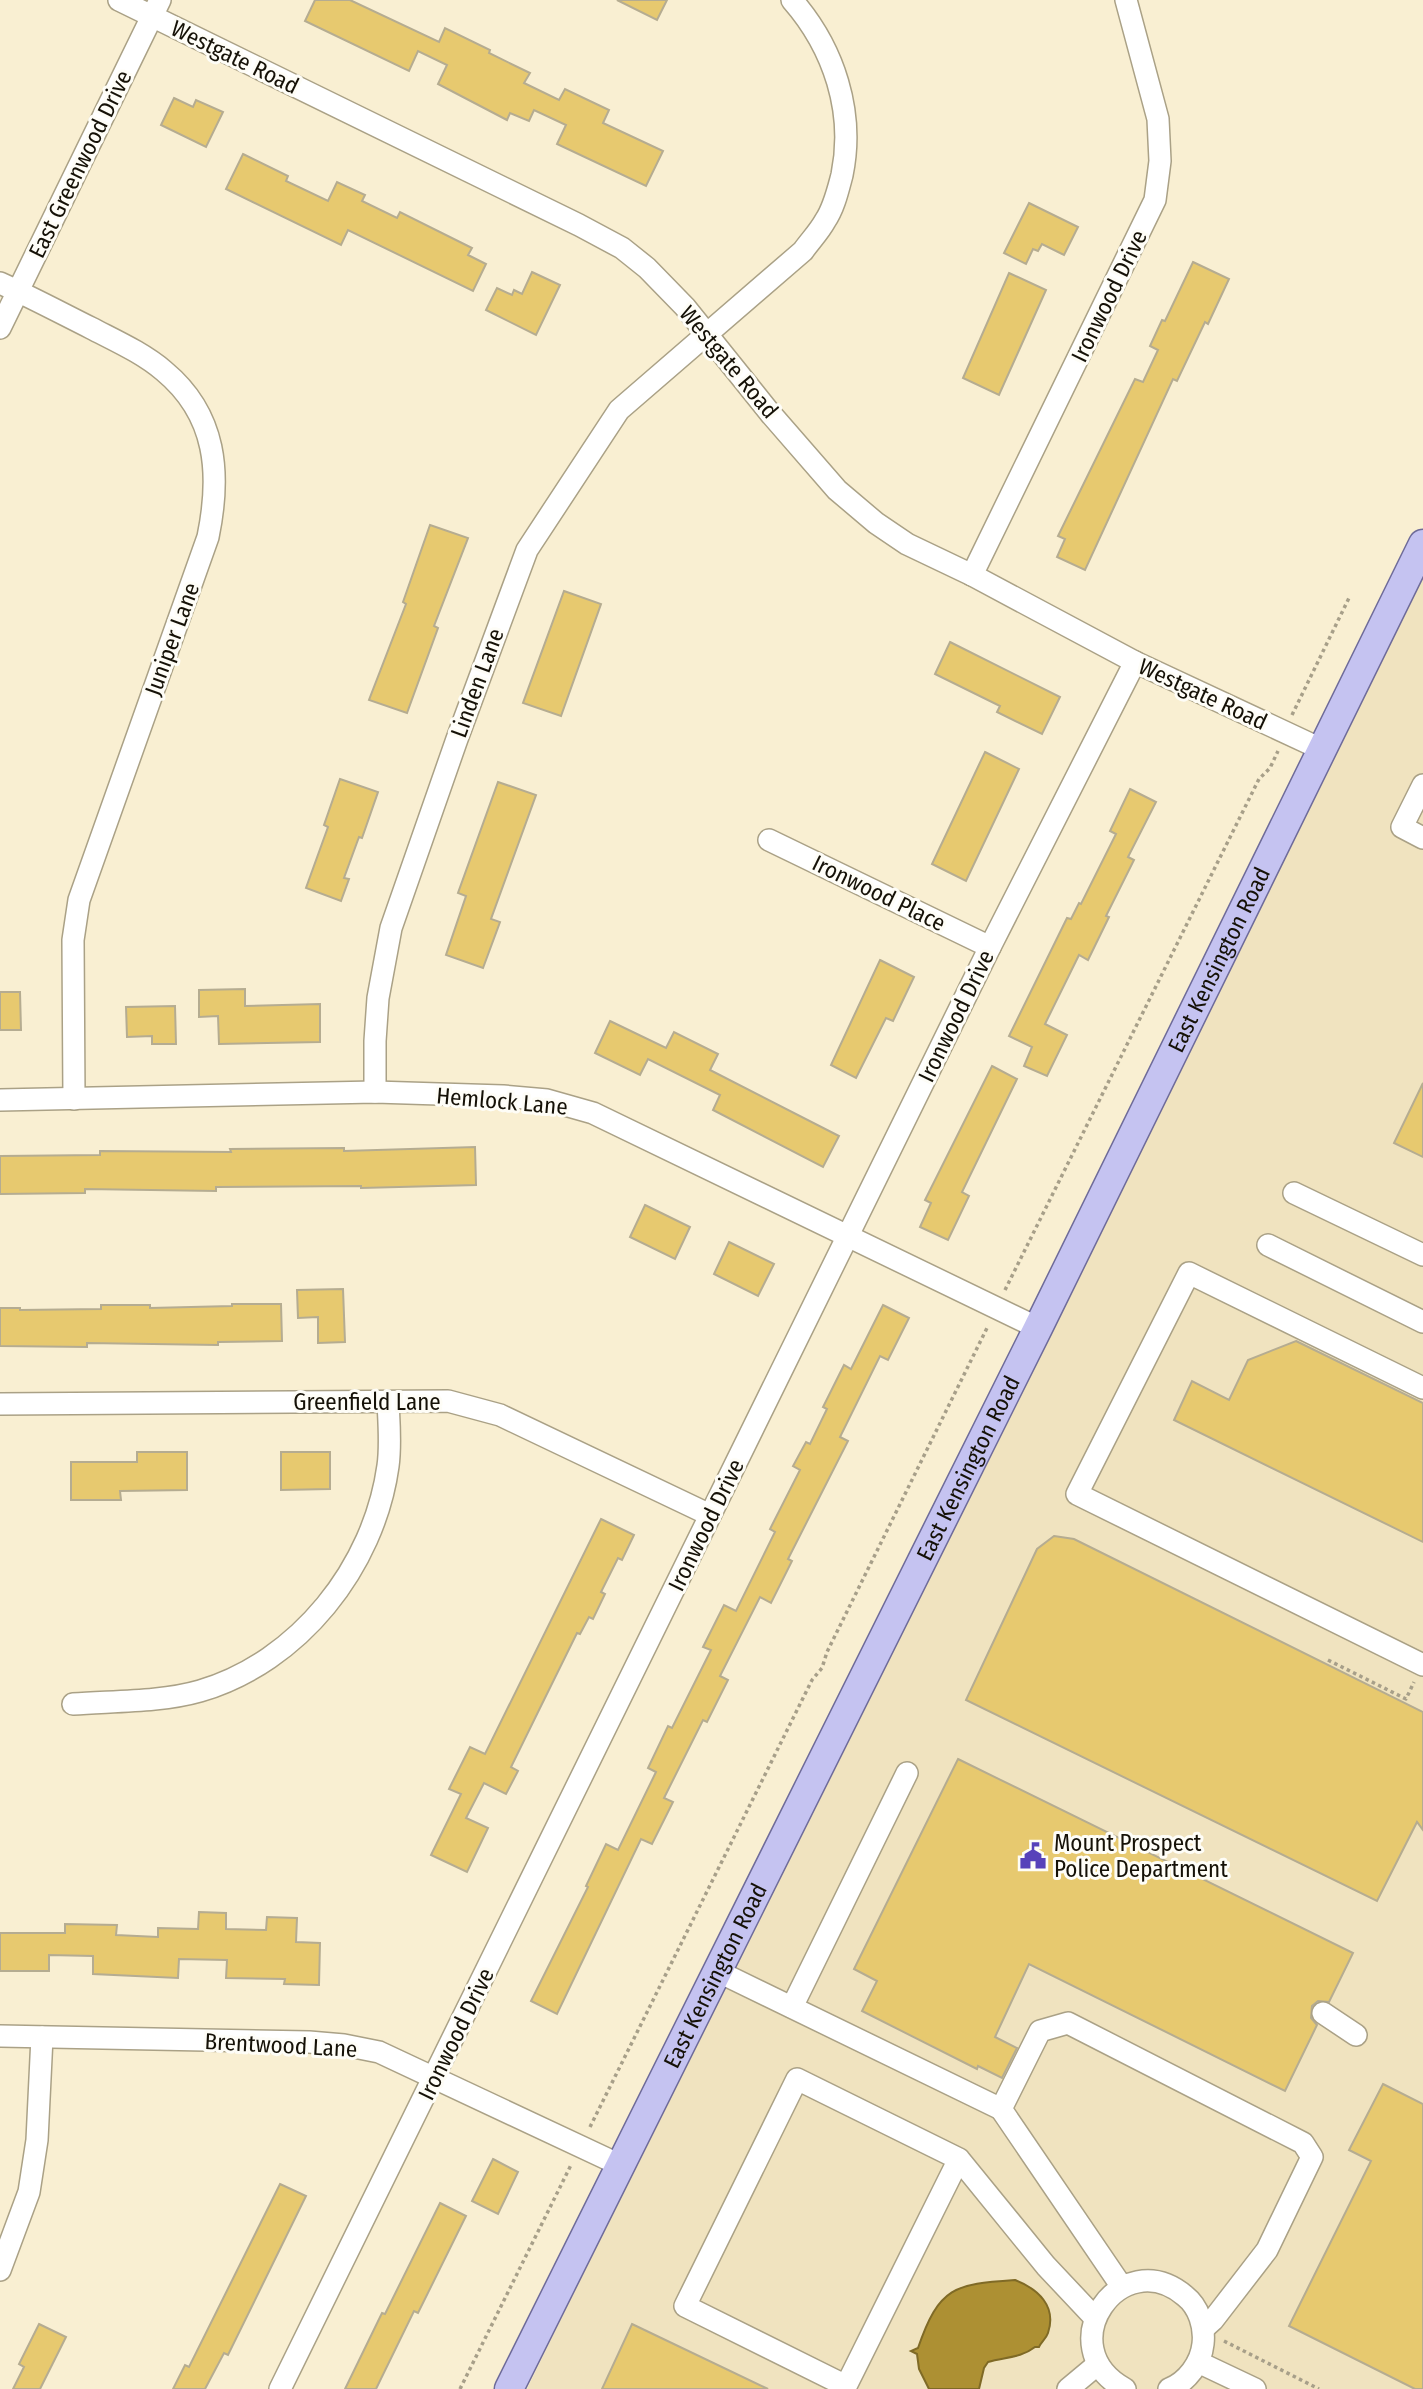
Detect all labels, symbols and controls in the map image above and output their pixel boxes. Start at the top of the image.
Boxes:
street label: Westgate Road [167,14,303,100]
street label: East Greenwood Drive [22,66,138,262]
street label: Ironwood Drive [1065,225,1153,367]
street label: Westgate Road [674,300,784,424]
street label: Juniper Lane [139,579,205,699]
street label: Linden Lane [444,625,510,741]
street label: Westgate Road [1134,652,1272,736]
street label: Ironwood Place [808,849,950,937]
street label: East Kensington Road [1162,862,1276,1057]
street label: Ironwood Drive [912,945,1000,1087]
street label: Hemlock Lane [435,1081,569,1121]
street label: East Kensington Road [910,1371,1026,1565]
street label: Greenfield Lane [293,1388,441,1416]
street label: Ironwood Drive [662,1454,750,1596]
place label: Mount Prospect Police Department [1054,1829,1228,1883]
public building icon: Mount Prospect Police Department [1018,1841,1048,1871]
street label: East Kensington Road [657,1879,773,2073]
street label: Ironwood Drive [412,1963,500,2105]
street label: Brentwood Lane [204,2027,358,2063]

